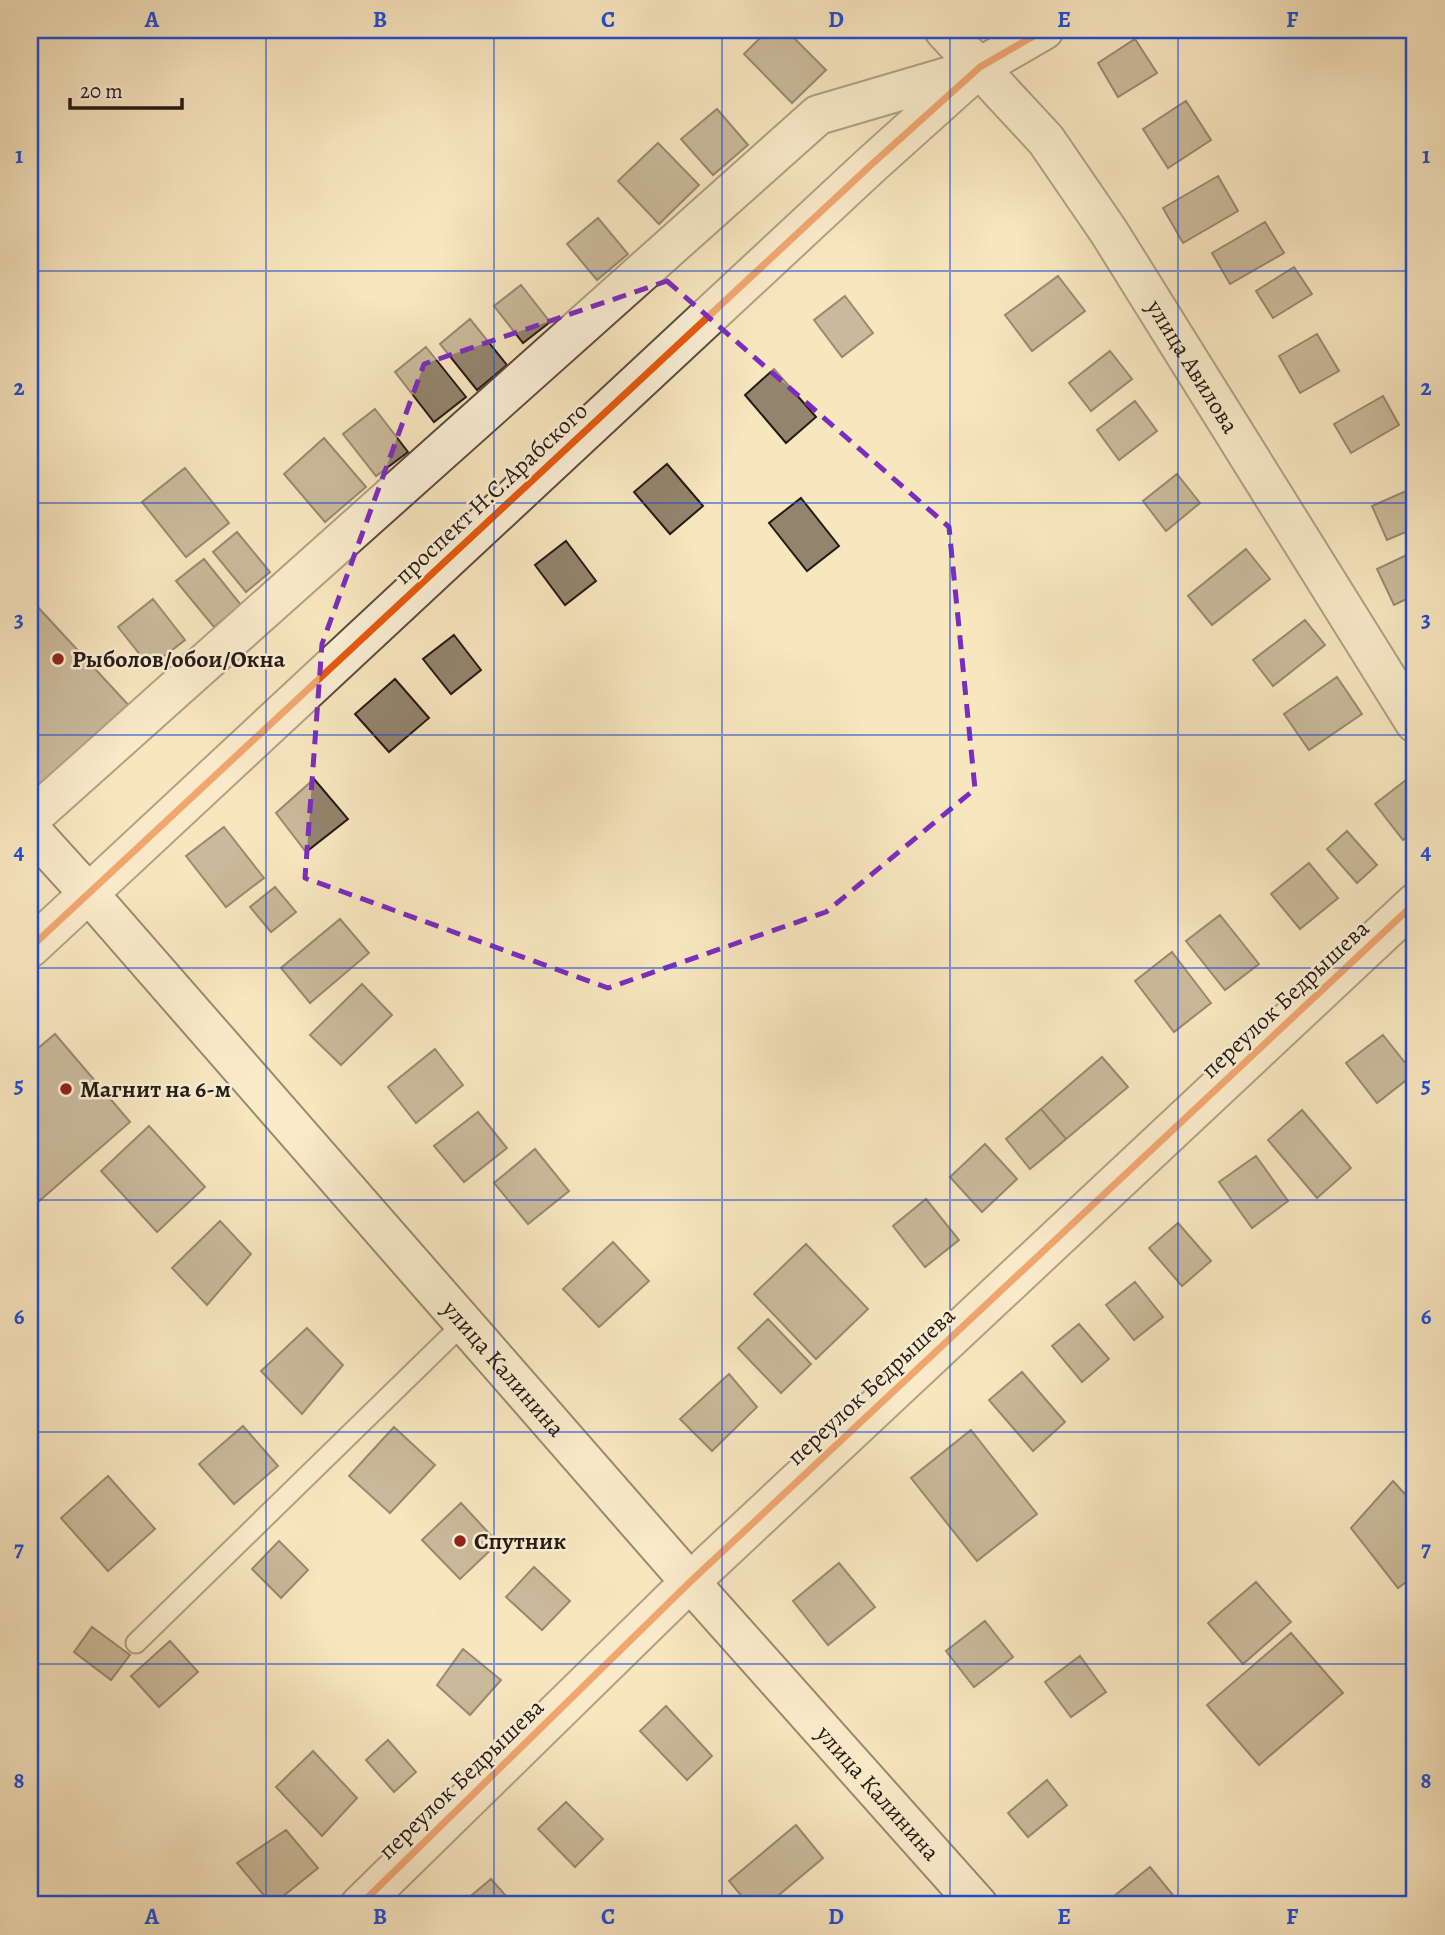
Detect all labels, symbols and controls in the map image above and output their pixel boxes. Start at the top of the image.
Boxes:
text: A [144,4,160,35]
text: B [373,4,387,35]
text: C [601,4,615,35]
text: D [828,4,844,35]
text: E [1057,4,1071,35]
text: F [1286,4,1299,35]
scale bar [70,66,182,110]
text: 20 m [80,77,123,105]
text: 1 [15,140,23,171]
text: 1 [1422,140,1430,171]
street label: улица Авилова [1139,293,1247,439]
text: 2 [13,372,25,403]
text: 2 [1420,372,1432,403]
street label: проспект Н.С.Арабского [387,395,595,591]
text: 3 [14,604,24,635]
text: 3 [1421,604,1431,635]
place label: Рыболов/обои/Окна [72,643,286,675]
marker: Рыболов/обои/Окна [50,651,66,667]
text: 4 [14,836,25,867]
text: 4 [1421,836,1432,867]
street label: переулок Бедрышева [1194,913,1376,1085]
text: 5 [14,1069,24,1100]
text: 5 [1421,1069,1431,1100]
place label: Магнит на 6-м [80,1073,231,1105]
marker: Магнит на 6-м [58,1081,74,1097]
street label: улица Калинина [435,1293,572,1444]
street label: переулок Бедрышева [780,1300,962,1472]
text: 6 [14,1301,25,1332]
text: 6 [1421,1301,1432,1332]
place label: Спутник [474,1525,566,1557]
text: 7 [14,1533,24,1564]
marker: Спутник [452,1533,468,1549]
text: 7 [1421,1533,1431,1564]
street label: переулок Бедрышева [371,1691,551,1867]
street label: улица Калинина [808,1718,947,1868]
text: 8 [13,1765,25,1796]
text: 8 [1420,1765,1432,1796]
text: A [144,1901,160,1932]
text: B [373,1901,387,1932]
text: C [601,1901,615,1932]
text: D [828,1901,844,1932]
text: E [1057,1901,1071,1932]
text: F [1286,1901,1299,1932]

